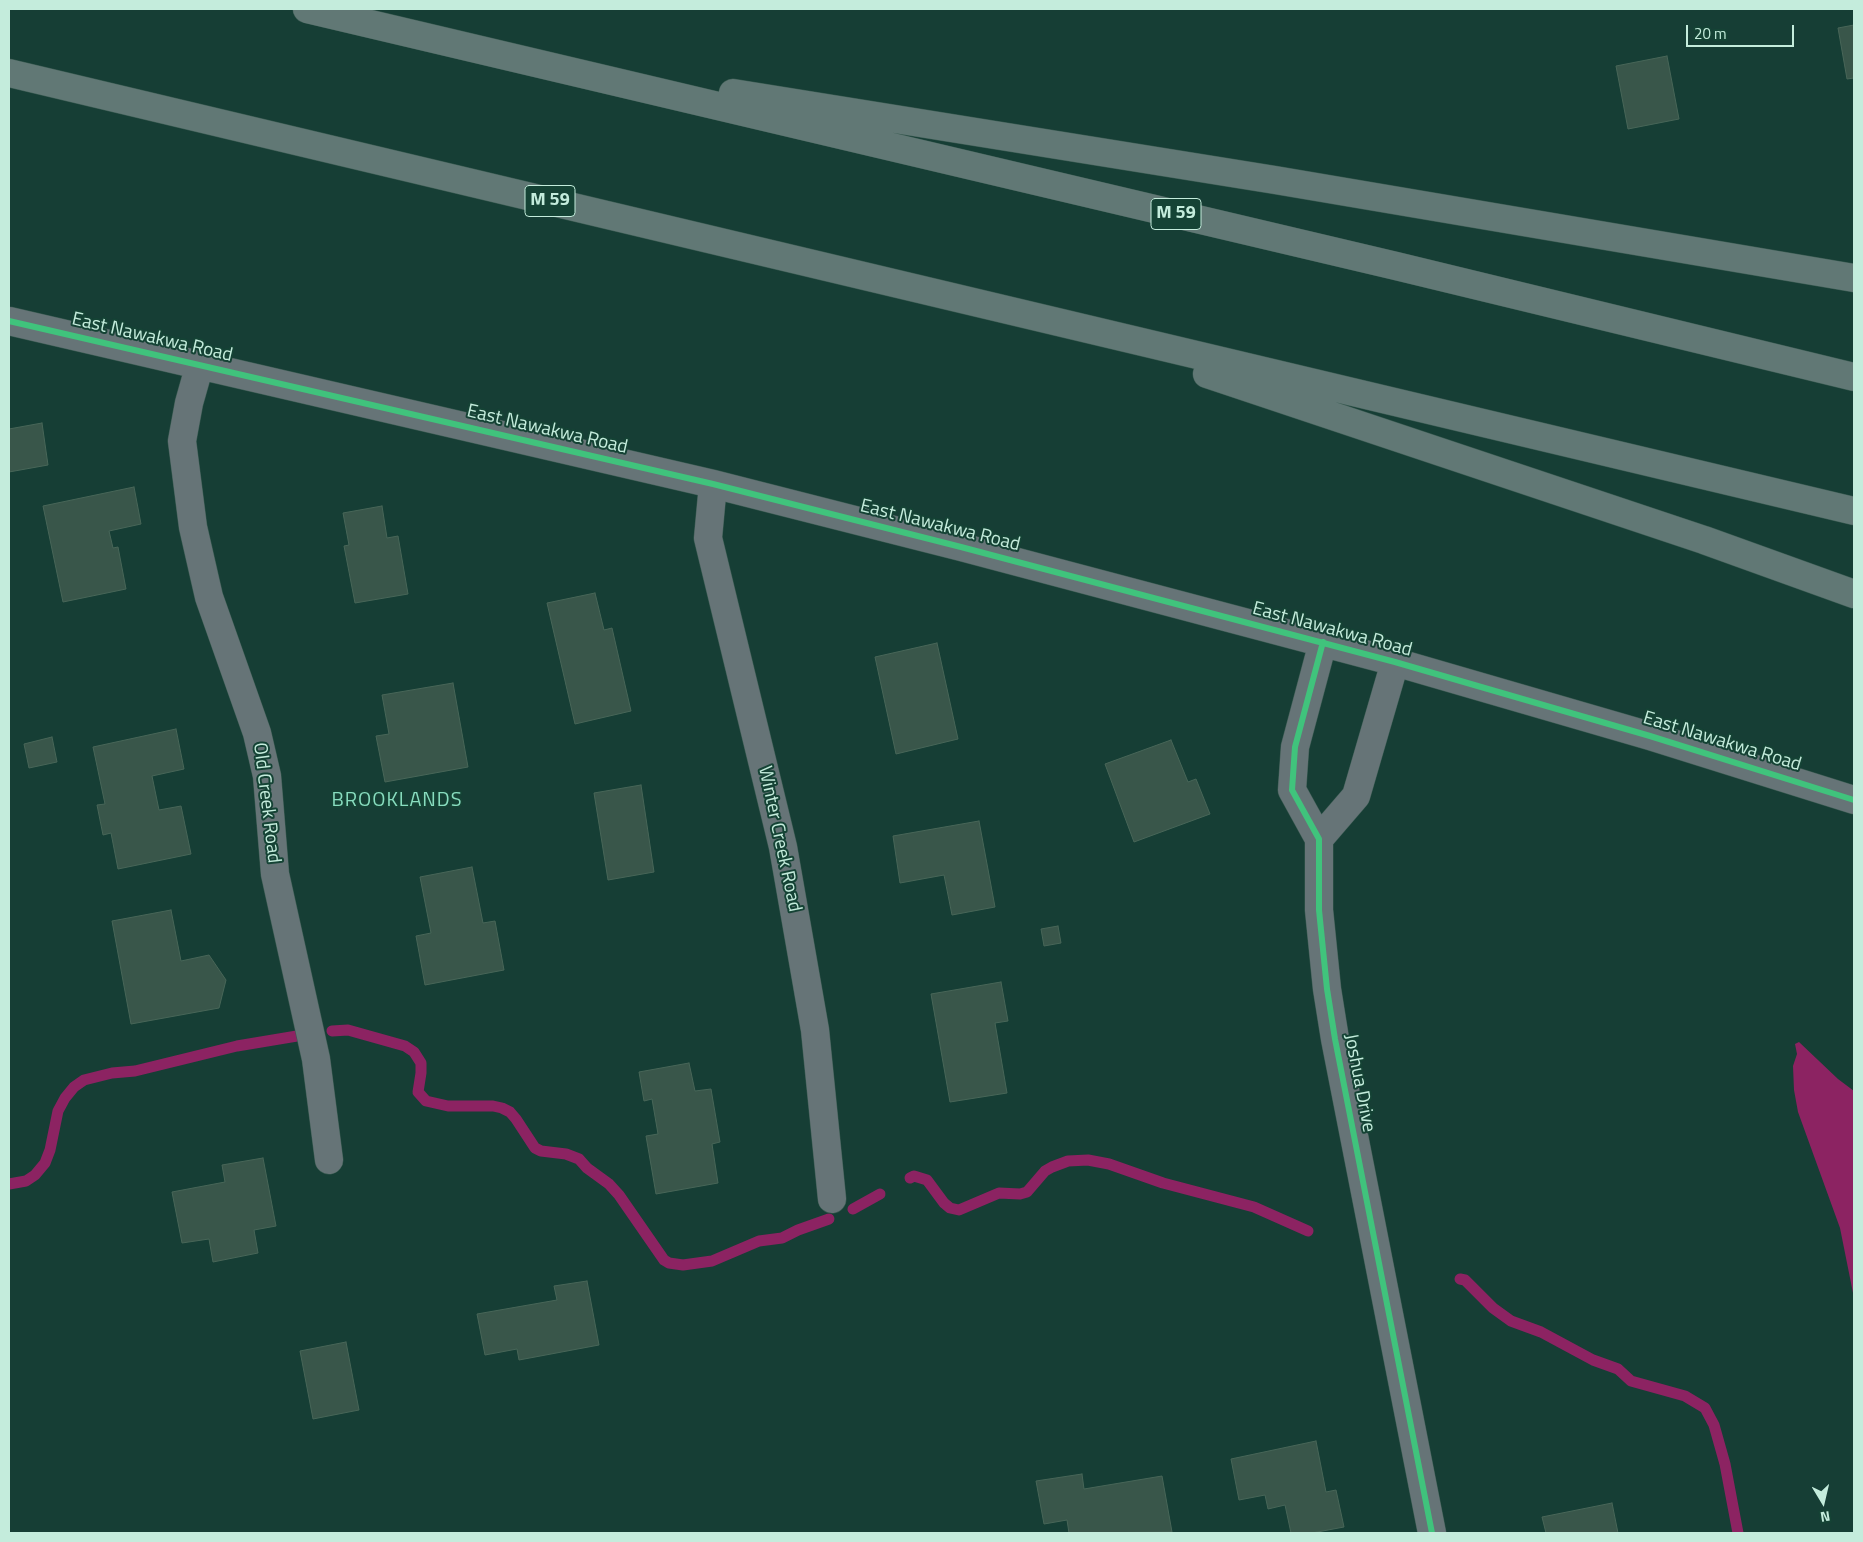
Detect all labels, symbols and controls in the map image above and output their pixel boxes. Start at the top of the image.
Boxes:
scale bar [1688,15,1796,47]
text: 20 m [1694,22,1727,45]
road number: M 59 [525,186,575,217]
road number: M 59 [1151,198,1201,230]
street label: East Nawakwa Road [69,308,235,368]
street label: East Nawakwa Road [464,400,630,460]
street label: East Nawakwa Road [858,495,1022,557]
street label: East Nawakwa Road [1250,598,1414,662]
street label: East Nawakwa Road [1640,707,1804,777]
street label: Old Creek Road [247,741,285,865]
street label: Winter Creek Road [752,764,806,914]
district label: BROOKLANDS [330,789,464,813]
street label: Joshua Drive [1338,1032,1380,1134]
north arrow [1798,1477,1848,1527]
text: N [1819,1506,1832,1528]

